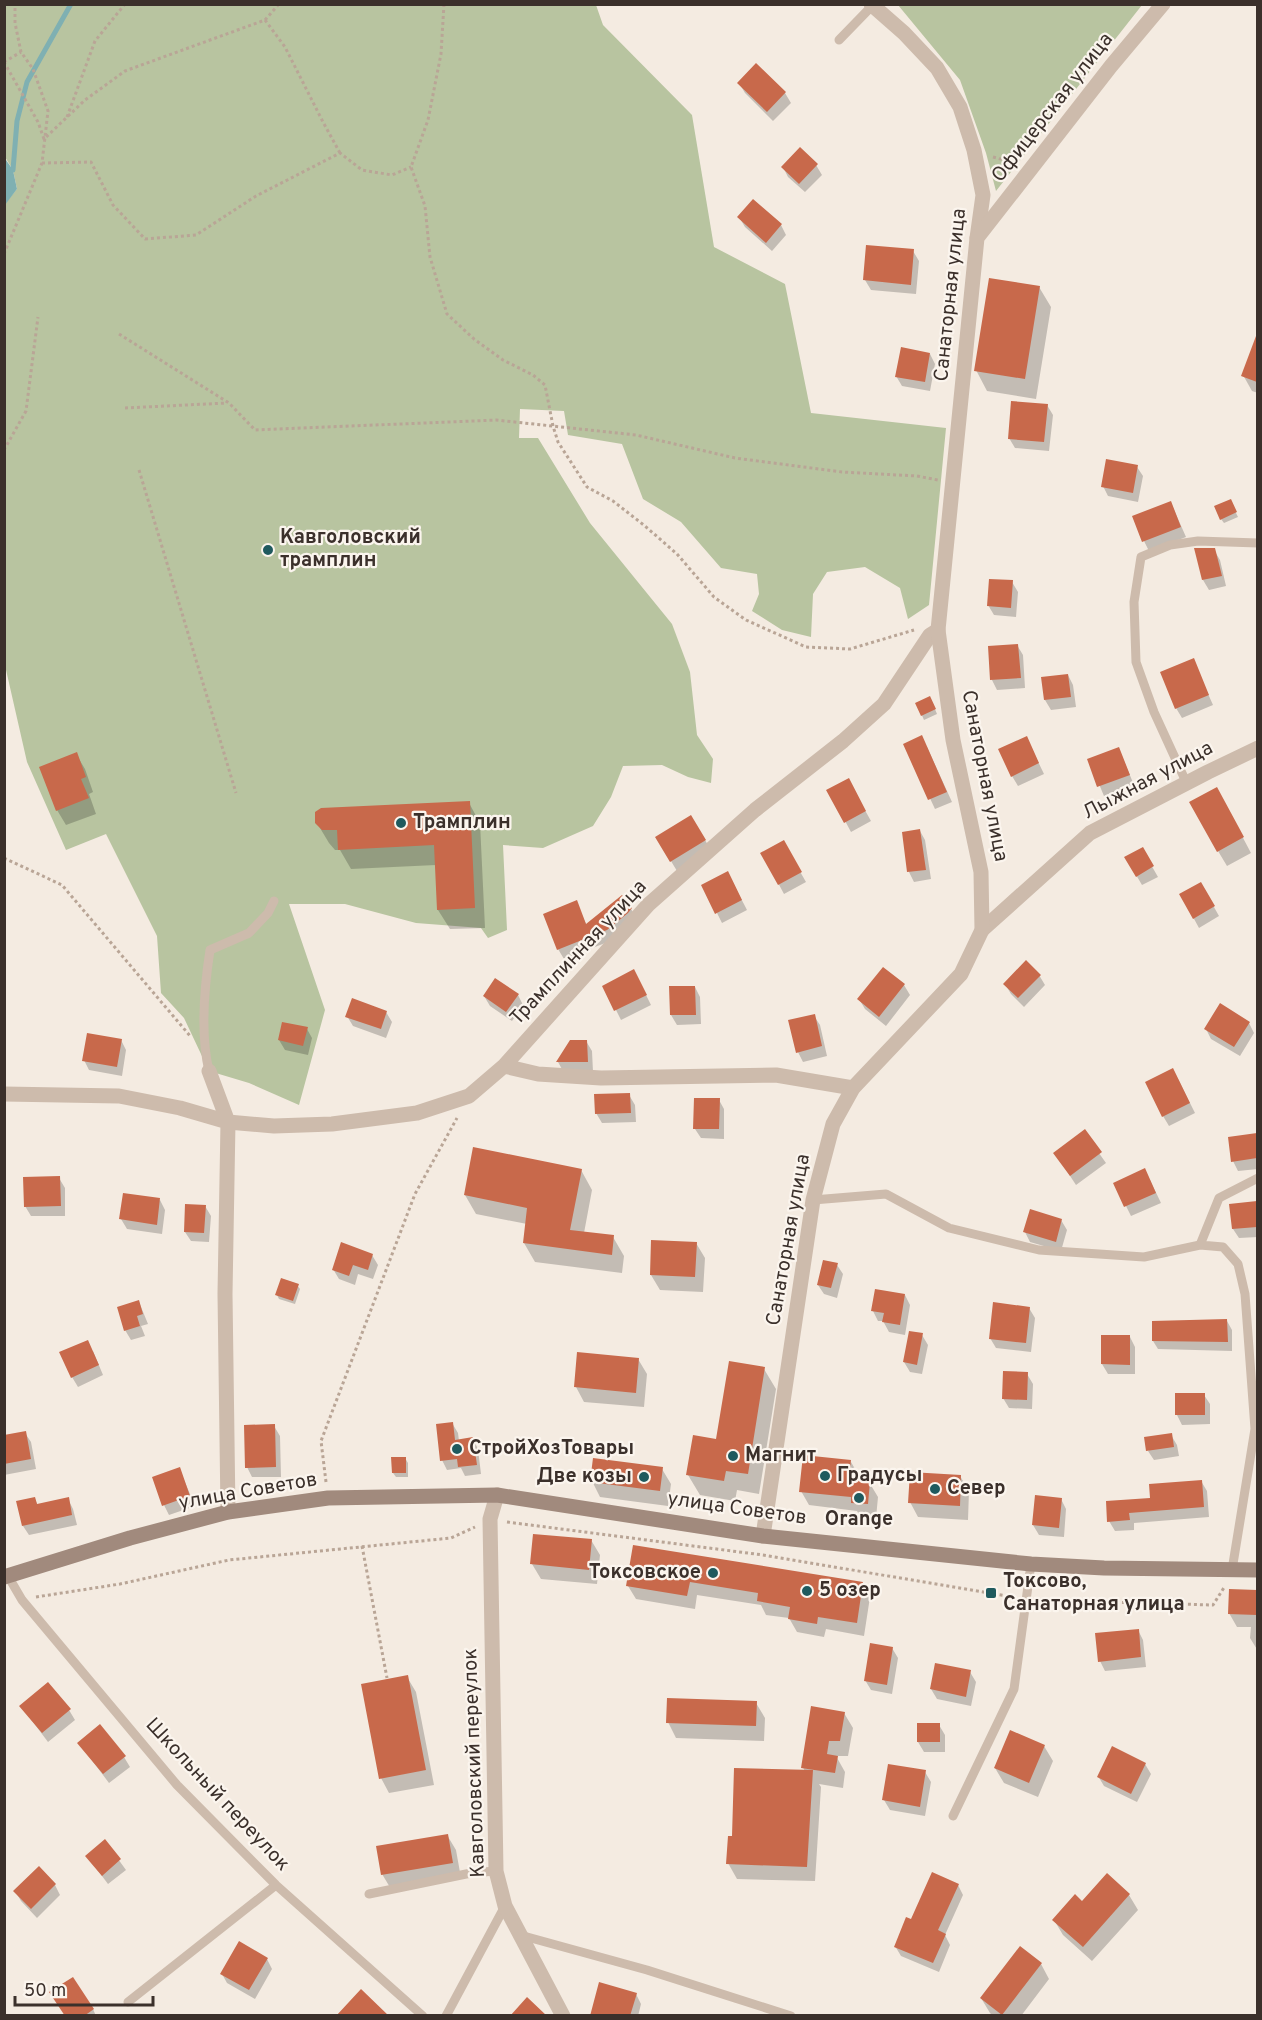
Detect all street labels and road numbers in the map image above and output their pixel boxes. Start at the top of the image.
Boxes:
street label: Офицерская улица [986,28,1120,188]
street label: Санаторная улица [929,207,973,383]
street label: Санаторная улица [955,688,1013,864]
street label: Лыжная улица [1078,736,1218,826]
street label: Трамплинная улица [505,875,653,1031]
street label: Санаторная улица [761,1152,817,1328]
street label: улица Советов [177,1467,319,1517]
street label: улица Советов [666,1486,808,1532]
street label: Кавголовский переулок [458,1648,492,1878]
street label: Школьный переулок [139,1713,295,1877]

